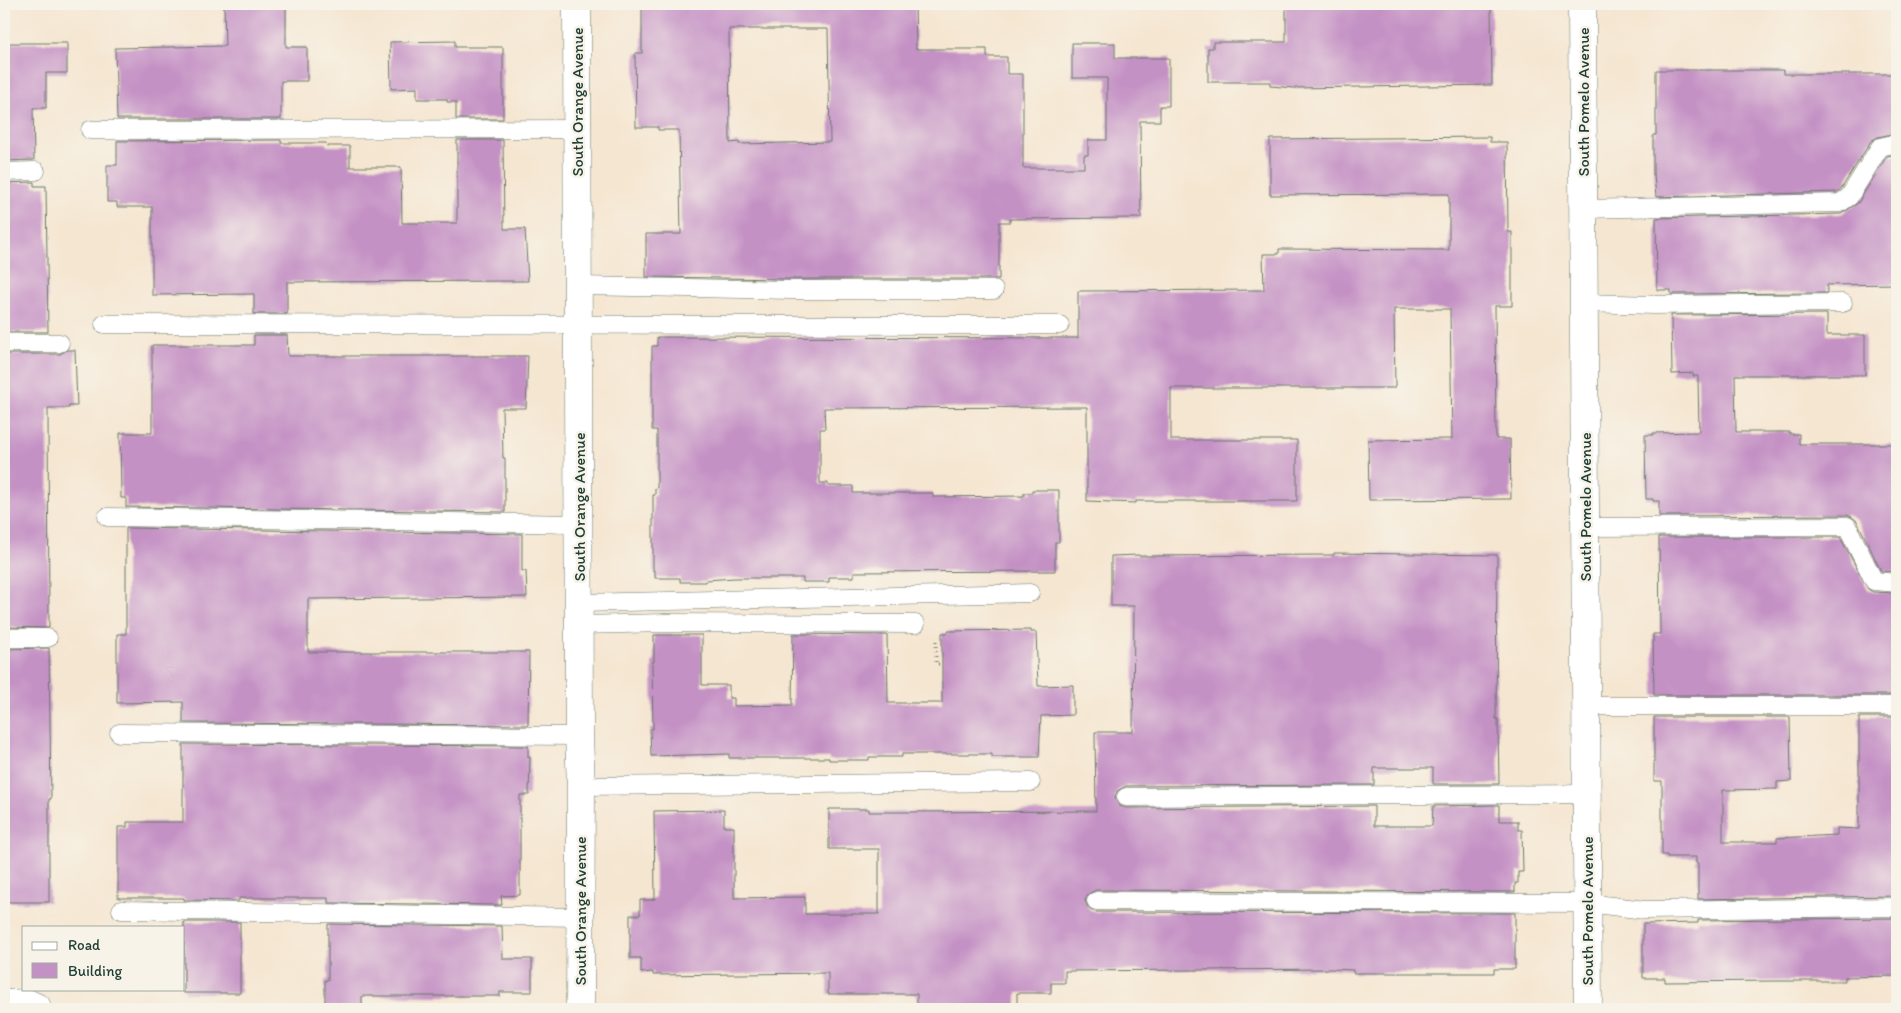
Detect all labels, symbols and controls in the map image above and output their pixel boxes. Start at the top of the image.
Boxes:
street label: South Orange Avenue [568,27,587,177]
street label: South Pomelo Avenue [1574,27,1593,177]
street label: South Orange Avenue [570,432,589,582]
street label: South Pomelo Avenue [1576,432,1595,582]
street label: South Orange Avenue [571,836,590,986]
street label: South Pomelo Avenue [1578,836,1597,986]
legend [22,926,185,990]
text: Road [68,936,101,954]
text: Building [68,962,122,980]

